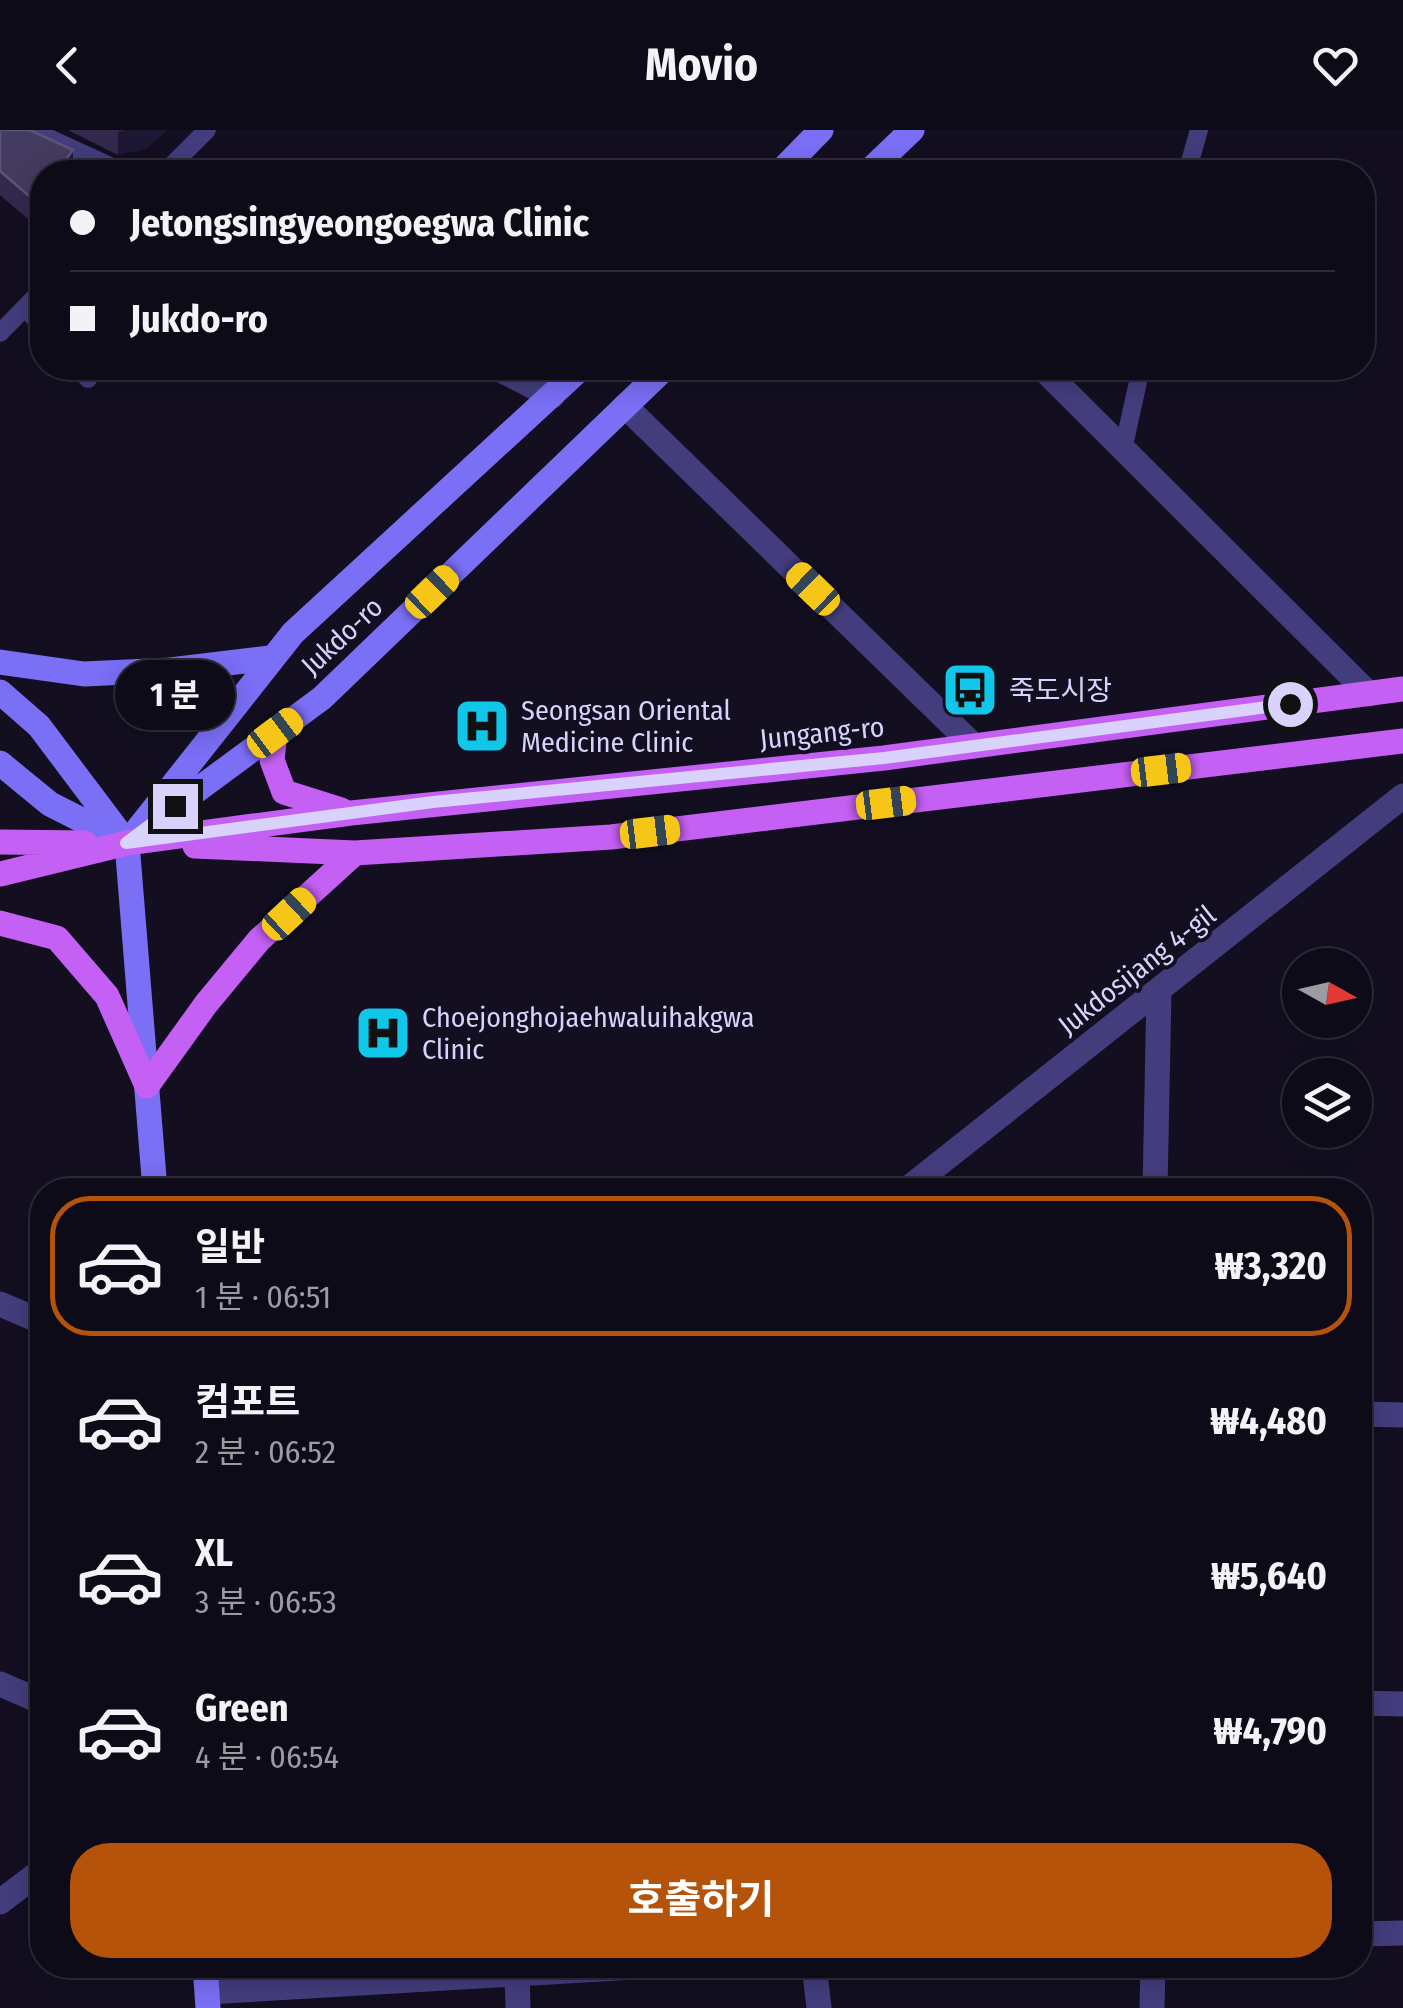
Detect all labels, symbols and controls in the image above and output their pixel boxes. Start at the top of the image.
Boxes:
icon: back [40,38,95,93]
text: Movio [645,38,758,92]
icon: heart [1308,38,1363,93]
text: Jetongsingyeongoegwa Clinic [130,200,589,246]
text: Jukdo-ro [130,296,268,342]
car [781,557,845,621]
car [400,560,464,624]
street label: Jukdo-ro [295,590,389,682]
bus stop icon: 죽도시장 [940,660,1000,720]
callout: 1 분 [115,661,235,731]
place label: 죽도시장 [1009,674,1112,707]
text: 1 분 [150,676,200,714]
route start [1268,682,1313,727]
place label: Seongsan Oriental Medicine Clinic [521,694,731,759]
hospital icon: Seongsan Oriental Medicine Clinic [452,696,512,756]
car [242,703,308,763]
street label: Jungang-ro [758,710,886,756]
car [1129,751,1193,789]
route end [153,784,198,829]
car [854,784,918,822]
car [618,813,682,851]
car [257,883,321,945]
street label: Jukdosijang 4-gil [1052,898,1222,1042]
north arrow [1282,948,1372,1038]
map controls [1282,948,1372,1148]
place label: Choejonghojaehwaluihakgwa Clinic [422,1001,755,1066]
hospital icon: Choejonghojaehwaluihakgwa Clinic [353,1003,413,1063]
button: layers [1282,1058,1372,1148]
icon: car [75,1221,165,1311]
text: 일반 [195,1224,265,1270]
text: ₩3,320 [1214,1243,1327,1289]
text: 1 분 · 06:51 [195,1278,331,1316]
icon: car [75,1376,165,1466]
text: 컴포트 [195,1379,300,1425]
text: ₩4,480 [1210,1398,1327,1444]
text: 2 분 · 06:52 [195,1433,336,1471]
text: XL [195,1530,233,1576]
icon: car [75,1531,165,1621]
text: ₩5,640 [1211,1553,1327,1599]
text: 3 분 · 06:53 [195,1583,337,1621]
text: Green [195,1685,289,1731]
icon: car [75,1686,165,1776]
text: ₩4,790 [1213,1708,1327,1754]
text: 4 분 · 06:54 [195,1738,339,1776]
button: 호출하기 [70,1843,1332,1958]

